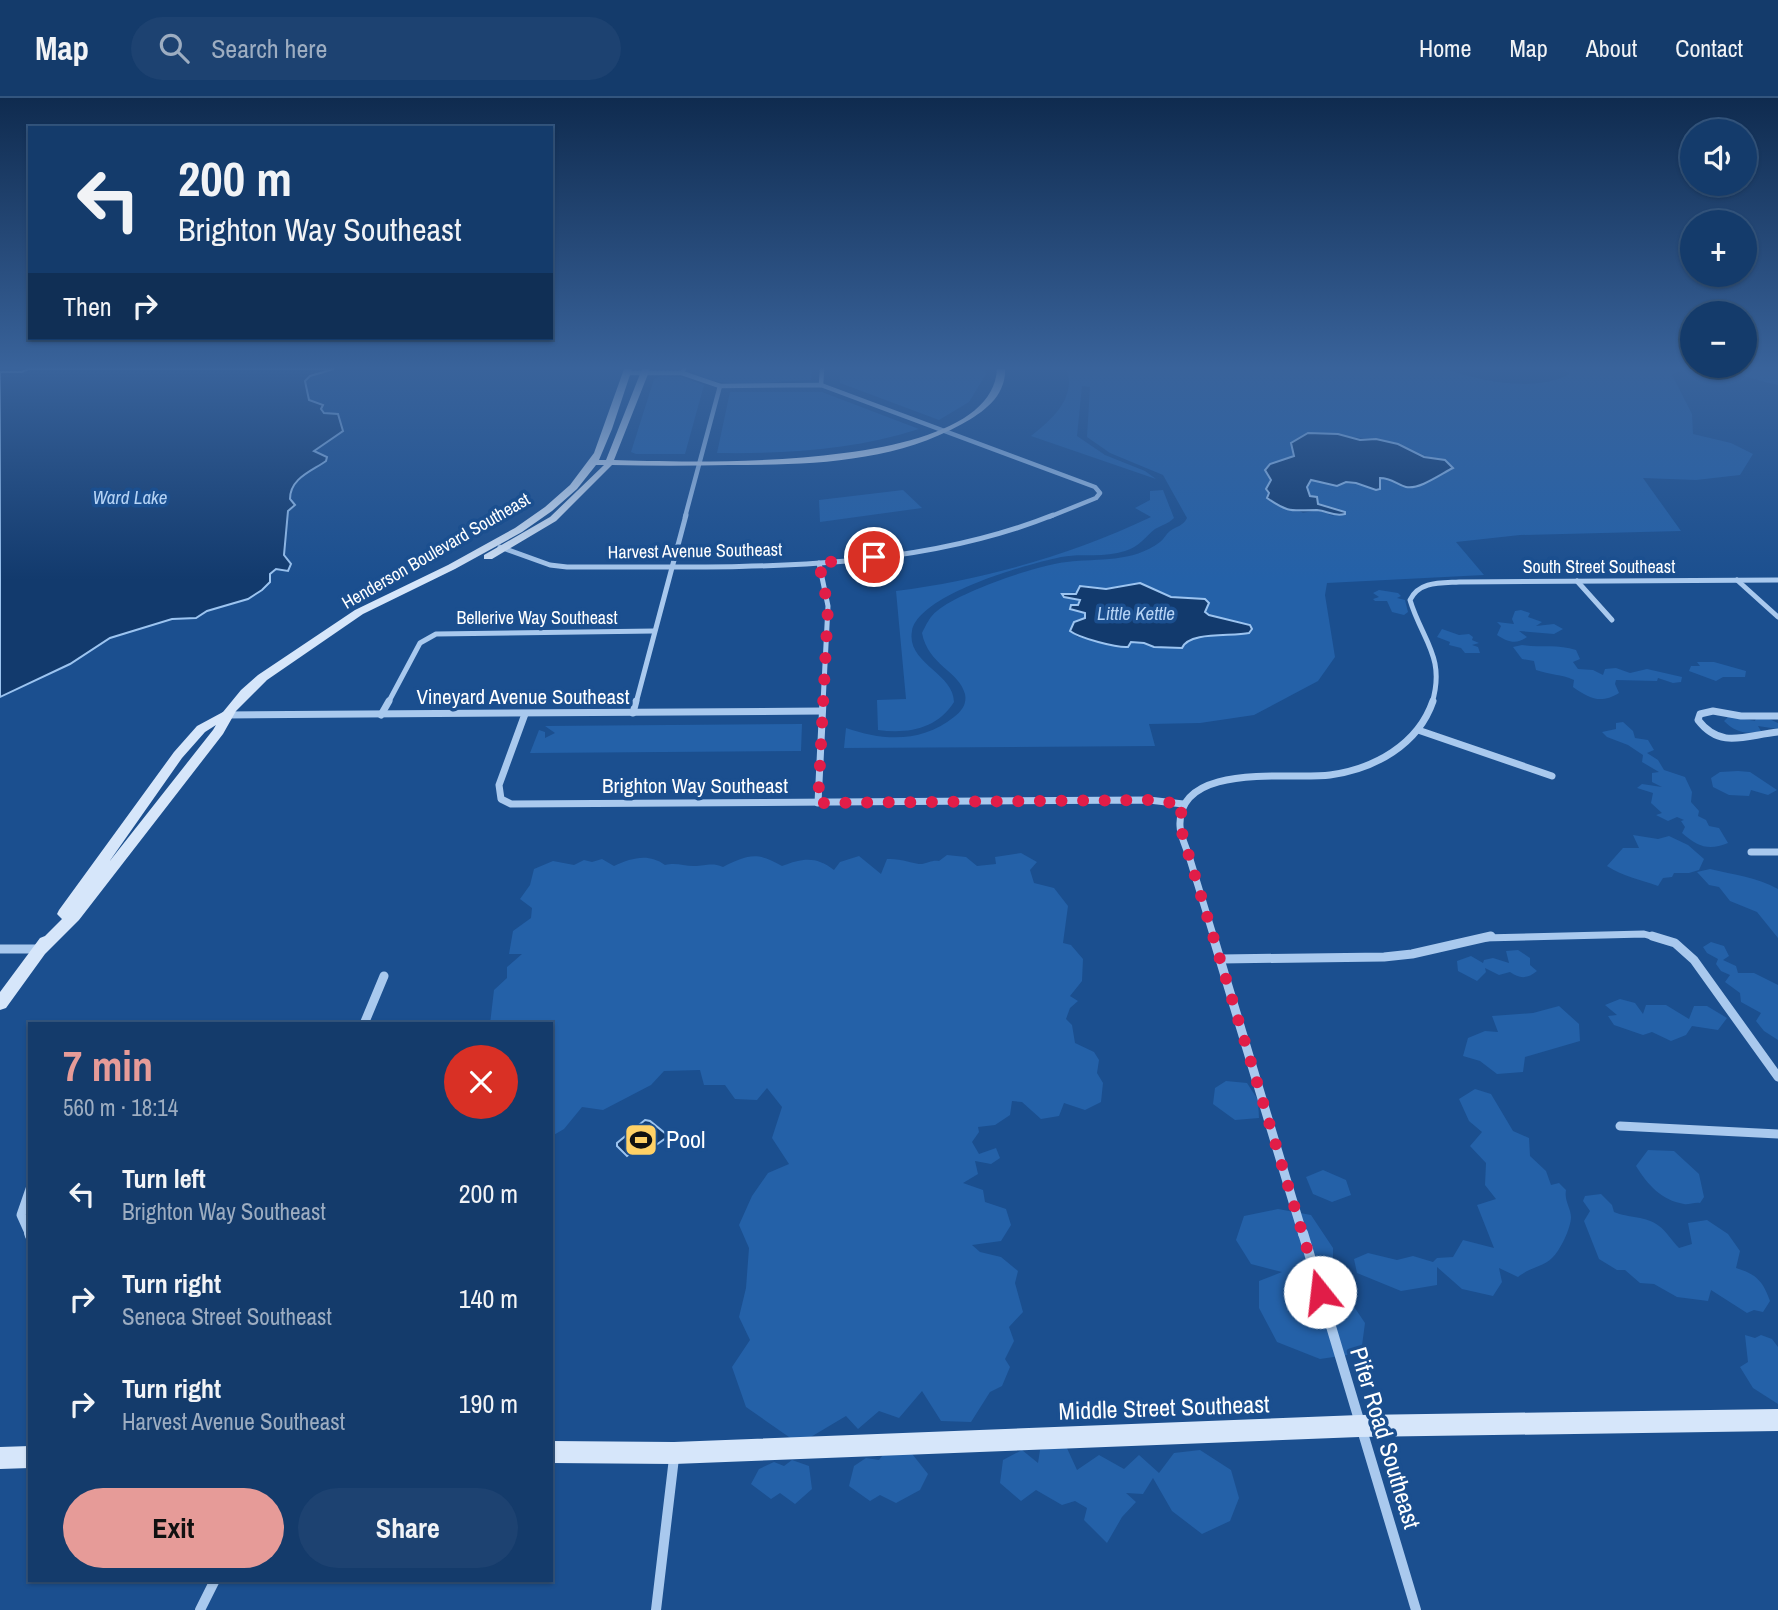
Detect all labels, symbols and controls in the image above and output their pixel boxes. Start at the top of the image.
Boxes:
search box [131,17,621,80]
text: Map [35,26,89,70]
icon: search [155,29,193,67]
text: Search here [211,31,327,66]
text: Home [1419,32,1471,64]
text: Map [1509,32,1548,64]
text: About [1586,32,1637,64]
text: Contact [1675,32,1743,64]
map controls [1680,119,1757,378]
button: sound [1680,119,1757,196]
text: 200 m [178,145,292,211]
icon: left [63,154,154,245]
text: Brighton Way Southeast [178,208,462,251]
button: + [1680,210,1757,287]
icon: right [126,287,164,325]
text: Then [63,289,112,324]
button: − [1680,301,1757,378]
water label: Ward Lake [93,484,168,510]
street label: Henderson Boulevard Southeast [337,486,534,615]
pin [844,527,904,587]
street label: Harvest Avenue Southeast [608,536,782,565]
icon: arrive [855,538,893,576]
street label: South Street Southeast [1523,554,1675,579]
water label: Little Kettle [1097,600,1175,626]
street label: Bellerive Way Southeast [456,605,618,630]
street label: Vineyard Avenue Southeast [417,682,630,711]
street label: Brighton Way Southeast [602,771,788,800]
text: 7 min [63,1038,153,1094]
button: close [444,1045,518,1119]
text: 560 m · 18:14 [63,1092,178,1123]
sports icon: Pool [622,1121,660,1159]
place label: Pool [666,1123,705,1155]
text: Turn left [122,1161,206,1196]
icon: left [63,1175,101,1213]
text: 200 m [459,1176,518,1211]
text: Brighton Way Southeast [122,1196,326,1227]
position arrow [1283,1255,1357,1329]
text: Turn right [122,1266,221,1301]
icon: right [63,1280,101,1318]
text: 140 m [459,1281,518,1316]
text: Seneca Street Southeast [122,1301,332,1332]
street label: Pifer Road Southeast [1343,1343,1429,1533]
text: Turn right [122,1371,221,1406]
icon: right [63,1385,101,1423]
text: 190 m [459,1386,518,1421]
street label: Middle Street Southeast [1058,1387,1271,1427]
text: Harvest Avenue Southeast [122,1406,345,1437]
button: Exit [63,1488,284,1568]
button: Share [298,1488,518,1568]

